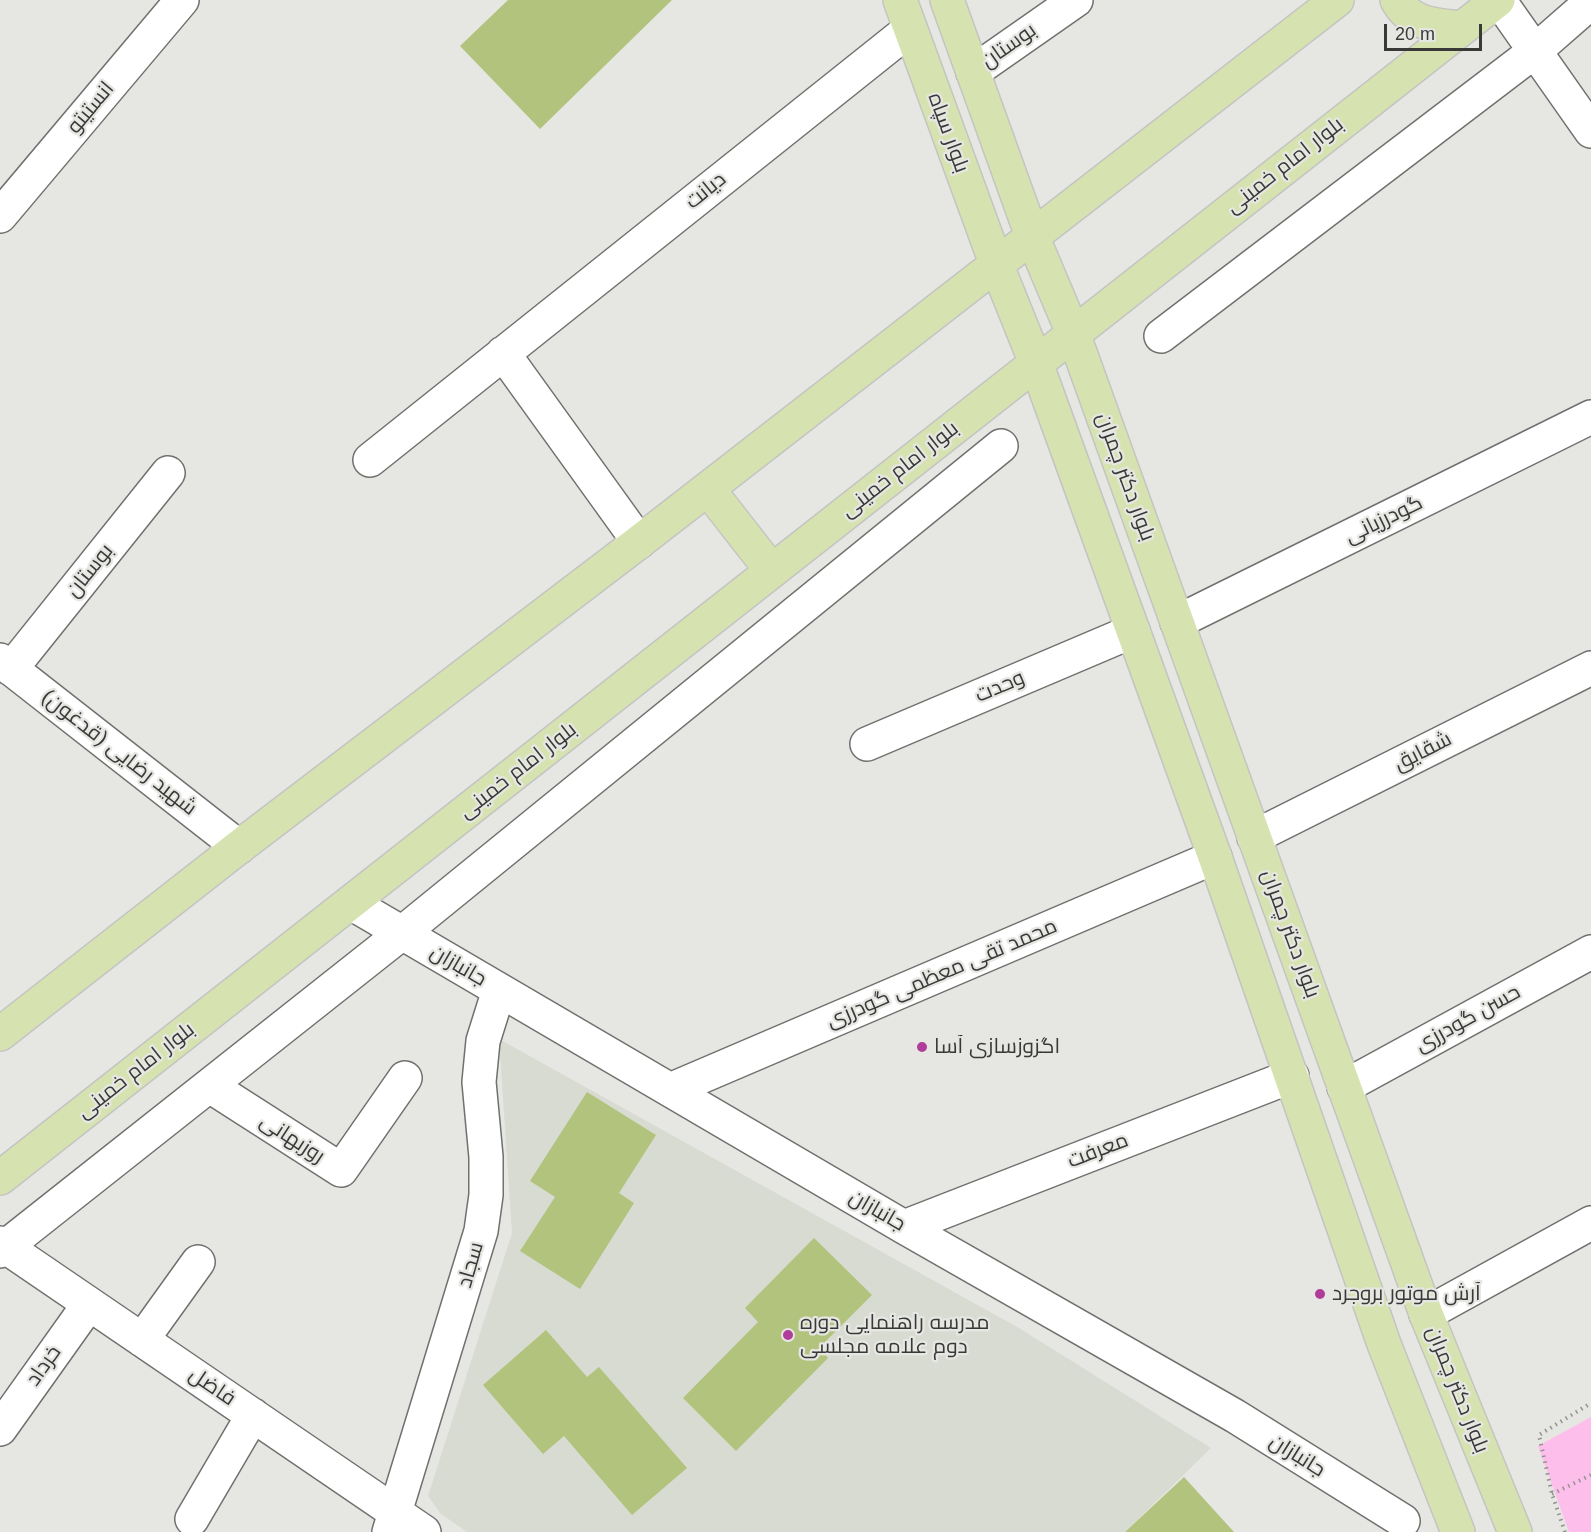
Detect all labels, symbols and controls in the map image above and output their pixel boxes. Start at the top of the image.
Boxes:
scale bar [1387,12,1484,50]
street label: بوستان [977,18,1041,74]
text: 20 m [1395,24,1435,44]
street label: انستیتو [62,77,120,139]
street label: بلوار سپاه [922,90,974,176]
street label: بلوار امام خمینی [1221,112,1349,220]
street label: دیانت [681,167,731,215]
street label: بلوار دکتر چمران [1090,409,1160,545]
street label: بلوار امام خمینی [836,416,964,524]
street label: گودرزیانی [1341,490,1427,550]
street label: بوستان [61,539,119,603]
street label: وحدت [972,665,1028,709]
street label: (قدغون) شهید رضایی [36,685,202,821]
street label: بلوار امام خمینی [454,717,582,825]
street label: شقایق [1390,727,1456,777]
street label: بلوار دکتر چمران [1255,866,1325,1002]
street label: محمد تقی معظمی گودرزی [823,914,1061,1034]
street label: جانبازان [425,940,491,992]
street label: حسن گودرزی [1411,980,1525,1058]
street label: بلوار امام خمینی [72,1017,200,1125]
place label: اگزوزسازی آسا [934,1034,1060,1060]
marker: اگزوزسازی آسا [915,1040,929,1054]
street label: روزبهانی [255,1109,329,1169]
street label: معرفت [1064,1128,1132,1174]
street label: جانبازان [844,1185,910,1237]
street label: سجاد [452,1239,490,1291]
place label: آرش موتور بروجرد [1332,1281,1481,1307]
marker: آرش موتور بروجرد [1313,1287,1327,1301]
place label: مدرسه راهنمایی دوره دوم علامه مجلسی [800,1310,989,1360]
street label: بلوار دکتر چمران [1420,1323,1494,1457]
marker: مدرسه راهنمایی دوره دوم علامه مجلسی [781,1328,795,1342]
street label: خرداد [21,1341,67,1391]
street label: فاضل [184,1362,240,1412]
street label: جانبازان [1264,1429,1330,1483]

